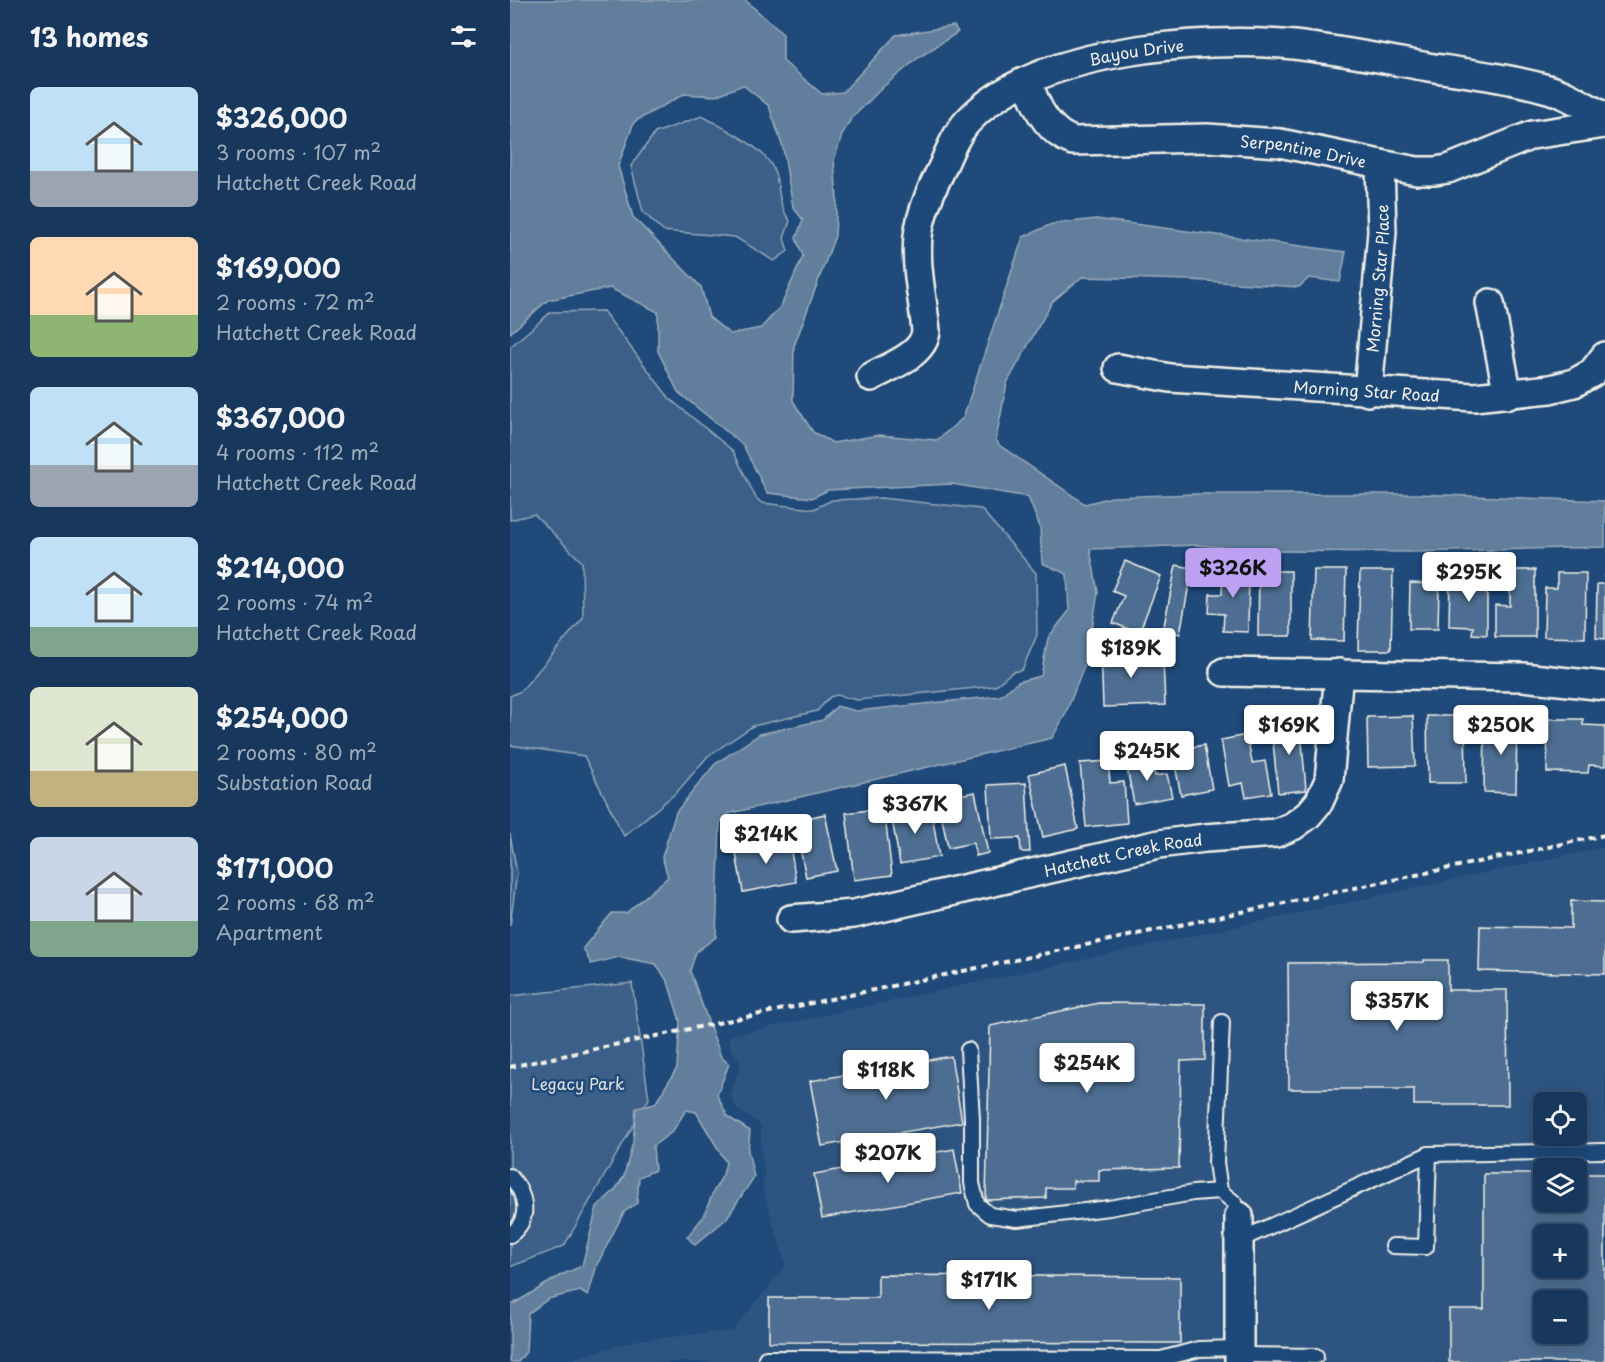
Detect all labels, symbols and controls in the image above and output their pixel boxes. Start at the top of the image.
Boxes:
text: 13 homes [30,17,148,56]
icon: filters [447,20,480,53]
street label: Bayou Drive [1086,33,1185,71]
text: $326,000 [216,98,348,137]
icon: home [78,111,150,183]
street label: Serpentine Drive [1239,128,1368,173]
text: 3 rooms · 107 m² [216,137,381,167]
text: Hatchett Creek Road [216,167,417,197]
street label: Morning Star Place [1360,204,1394,353]
text: $169,000 [216,248,341,287]
icon: home [78,261,150,333]
text: 2 rooms · 72 m² [216,287,375,317]
text: Hatchett Creek Road [216,317,417,347]
street label: Morning Star Road [1293,374,1441,407]
text: $367,000 [216,398,345,437]
icon: home [78,411,150,483]
text: 4 rooms · 112 m² [216,437,379,467]
text: Hatchett Creek Road [216,467,417,497]
text: $214,000 [216,548,344,587]
pin: $326K [1191,548,1275,599]
text: $326K [1199,552,1267,582]
pin: $295K [1427,552,1511,603]
text: $295K [1436,556,1502,586]
icon: home [78,561,150,633]
text: 2 rooms · 74 m² [216,587,373,617]
text: Hatchett Creek Road [216,617,417,647]
pin: $189K [1089,628,1173,679]
text: $189K [1101,632,1161,662]
text: $254,000 [216,698,348,737]
pin: $169K [1247,705,1331,756]
pin: $250K [1459,705,1543,756]
text: $169K [1258,709,1320,739]
text: $250K [1467,709,1535,739]
icon: home [78,711,150,783]
pin: $245K [1105,731,1189,782]
text: $245K [1114,735,1180,765]
text: 2 rooms · 80 m² [216,737,377,767]
text: Substation Road [216,767,373,797]
pin: $367K [873,784,957,835]
text: $367K [882,788,948,818]
pin: $214K [724,814,808,865]
text: $214K [734,818,798,848]
street label: Hatchett Creek Road [1042,826,1204,882]
text: $171,000 [216,848,333,887]
icon: home [78,861,150,933]
text: 2 rooms · 68 m² [216,887,375,917]
text: Apartment [216,917,323,947]
pin: $357K [1355,981,1439,1032]
text: $357K [1365,985,1429,1015]
pin: $254K [1045,1043,1129,1094]
text: $254K [1054,1047,1120,1077]
pin: $118K [844,1050,928,1101]
text: $118K [857,1054,915,1084]
park label: Legacy Park [531,1071,625,1095]
map controls [1533,1092,1587,1344]
button: locate [1533,1092,1587,1146]
pin: $207K [846,1133,930,1184]
text: $207K [855,1137,921,1167]
button: layers [1533,1158,1587,1212]
button: + [1533,1224,1587,1278]
pin: $171K [947,1260,1031,1311]
text: $171K [961,1264,1017,1294]
button: − [1533,1290,1587,1344]

